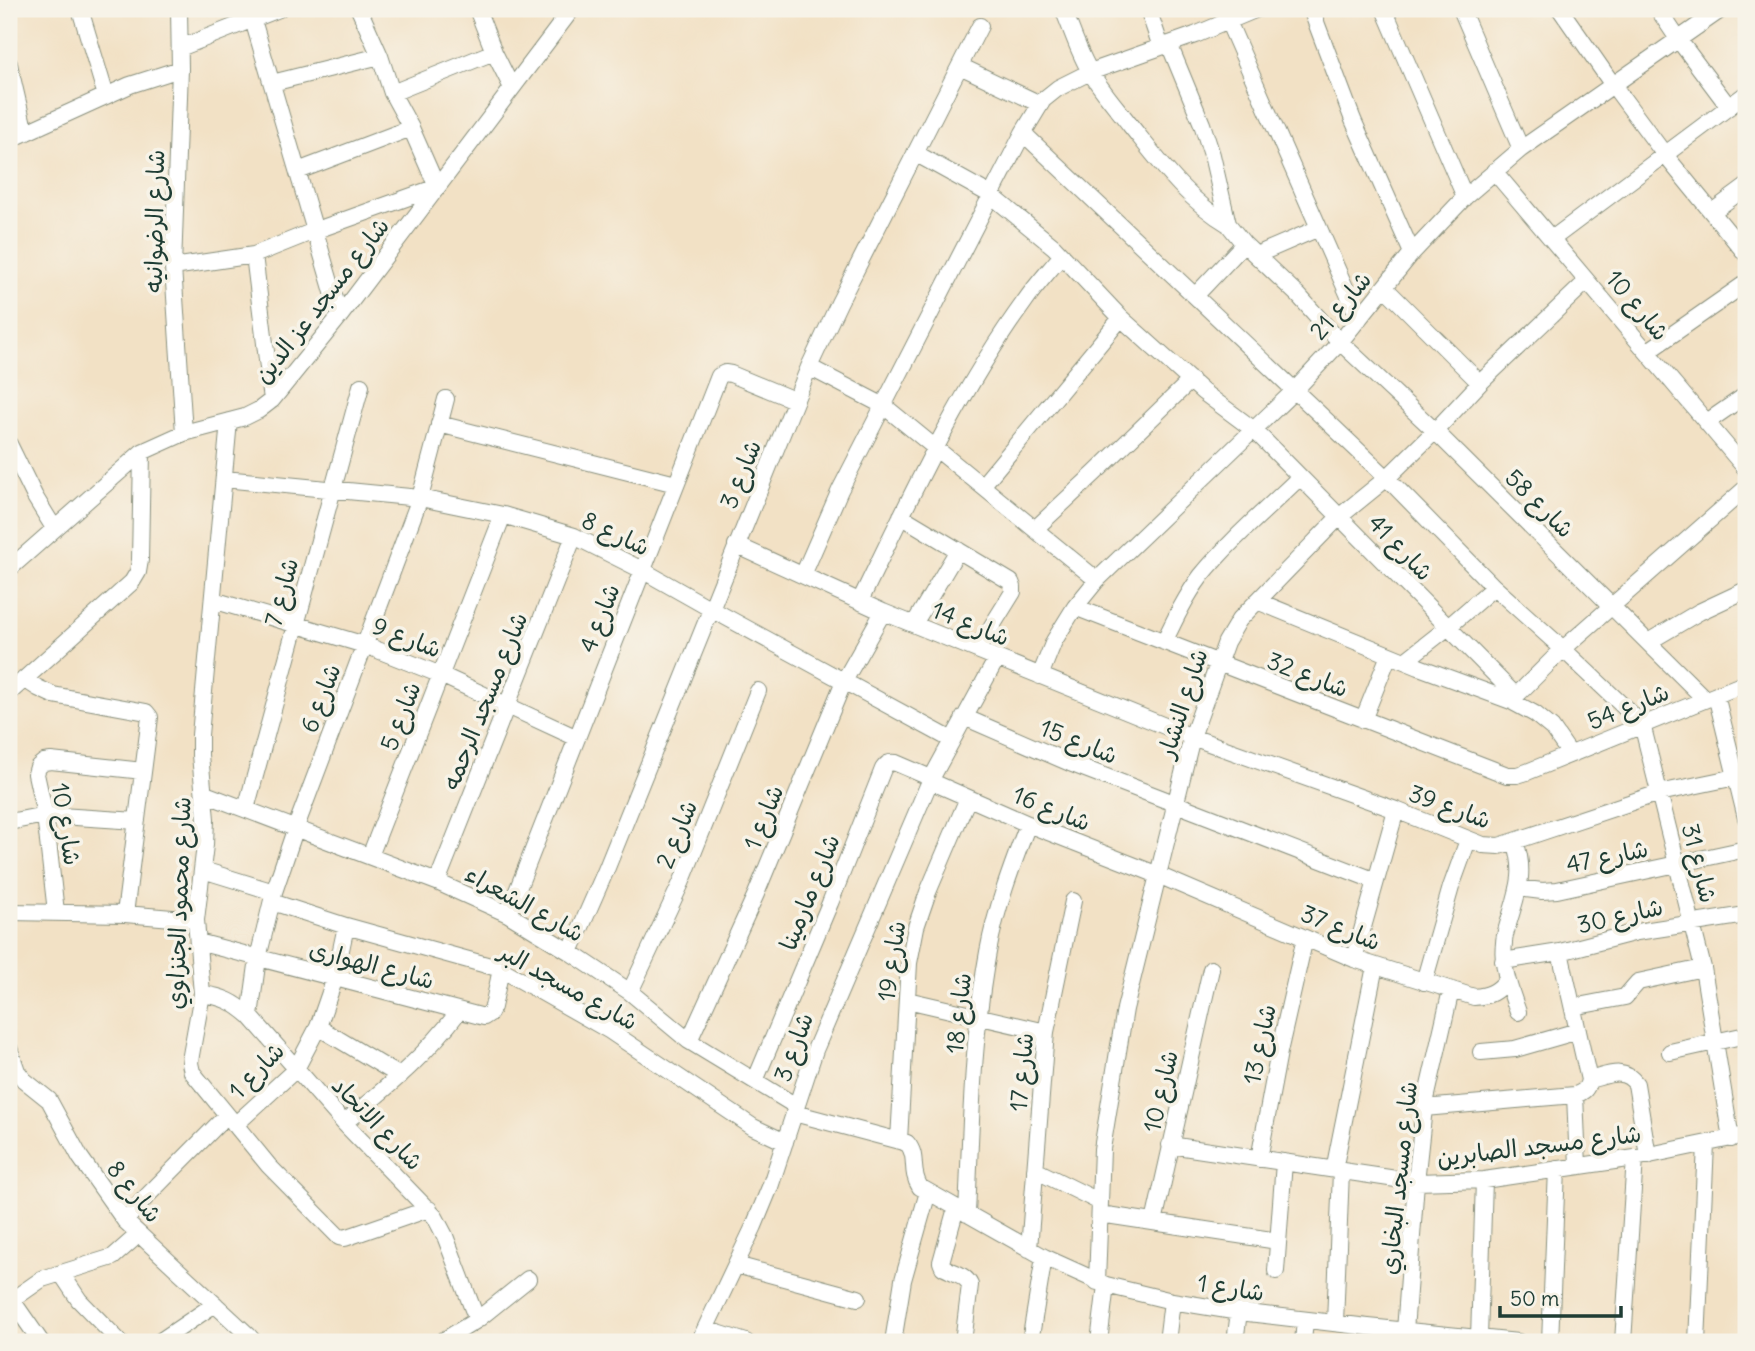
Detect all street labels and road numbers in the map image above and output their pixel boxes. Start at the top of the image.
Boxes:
street label: شارع الرضوانيه [138,149,173,293]
street label: شارع مسجد عز الدين [247,211,397,391]
street label: شارع 10 [1598,264,1676,348]
street label: شارع 21 [1303,265,1380,347]
street label: شارع 3 [713,435,770,514]
street label: شارع 58 [1497,462,1581,546]
street label: شارع 8 [576,504,655,564]
street label: شارع 41 [1360,508,1440,589]
street label: شارع 7 [258,555,307,630]
street label: شارع 4 [572,579,629,658]
street label: شارع 14 [927,594,1014,655]
street label: شارع مسجد الرحمه [435,607,536,796]
street label: شارع 9 [367,610,446,667]
street label: شارع النشار [1150,645,1217,764]
street label: شارع 32 [1262,645,1353,706]
street label: شارع 6 [293,659,350,738]
street label: شارع 54 [1583,676,1674,739]
street label: شارع 5 [373,677,430,756]
street label: شارع 15 [1035,712,1122,773]
street label: شارع 39 [1404,777,1495,837]
street label: شارع 16 [1008,779,1095,840]
street label: شارع 1 [737,780,792,855]
street label: شارع 10 [43,781,88,868]
street label: شارع محمود الجنزاوي [159,796,200,1010]
street label: شارع 2 [649,796,706,874]
street label: شارع 31 [1673,820,1724,906]
street label: شارع مارمينا [772,830,849,956]
street label: شارع 47 [1563,833,1651,882]
street label: شارع الشعراء [459,858,590,951]
street label: شارع 30 [1574,891,1666,942]
street label: شارع 37 [1296,898,1385,959]
street label: شارع 19 [871,919,914,1004]
street label: شارع الهوارى [306,933,438,998]
street label: شارع مسجد البر [491,935,643,1039]
street label: شارع 18 [939,971,980,1055]
street label: شارع 13 [1236,1001,1285,1087]
street label: شارع 3 [767,1008,822,1087]
street label: شارع 17 [1003,1031,1042,1113]
street label: شارع 1 [222,1035,292,1107]
street label: شارع 10 [1136,1047,1187,1135]
street label: شارع الاتحاد [324,1070,430,1178]
street label: شارع مسجد البخاري [1373,1080,1426,1277]
street label: شارع مسجد الصابرين [1435,1118,1643,1175]
street label: شارع 8 [99,1154,169,1230]
street label: شارع 1 [1195,1267,1267,1310]

